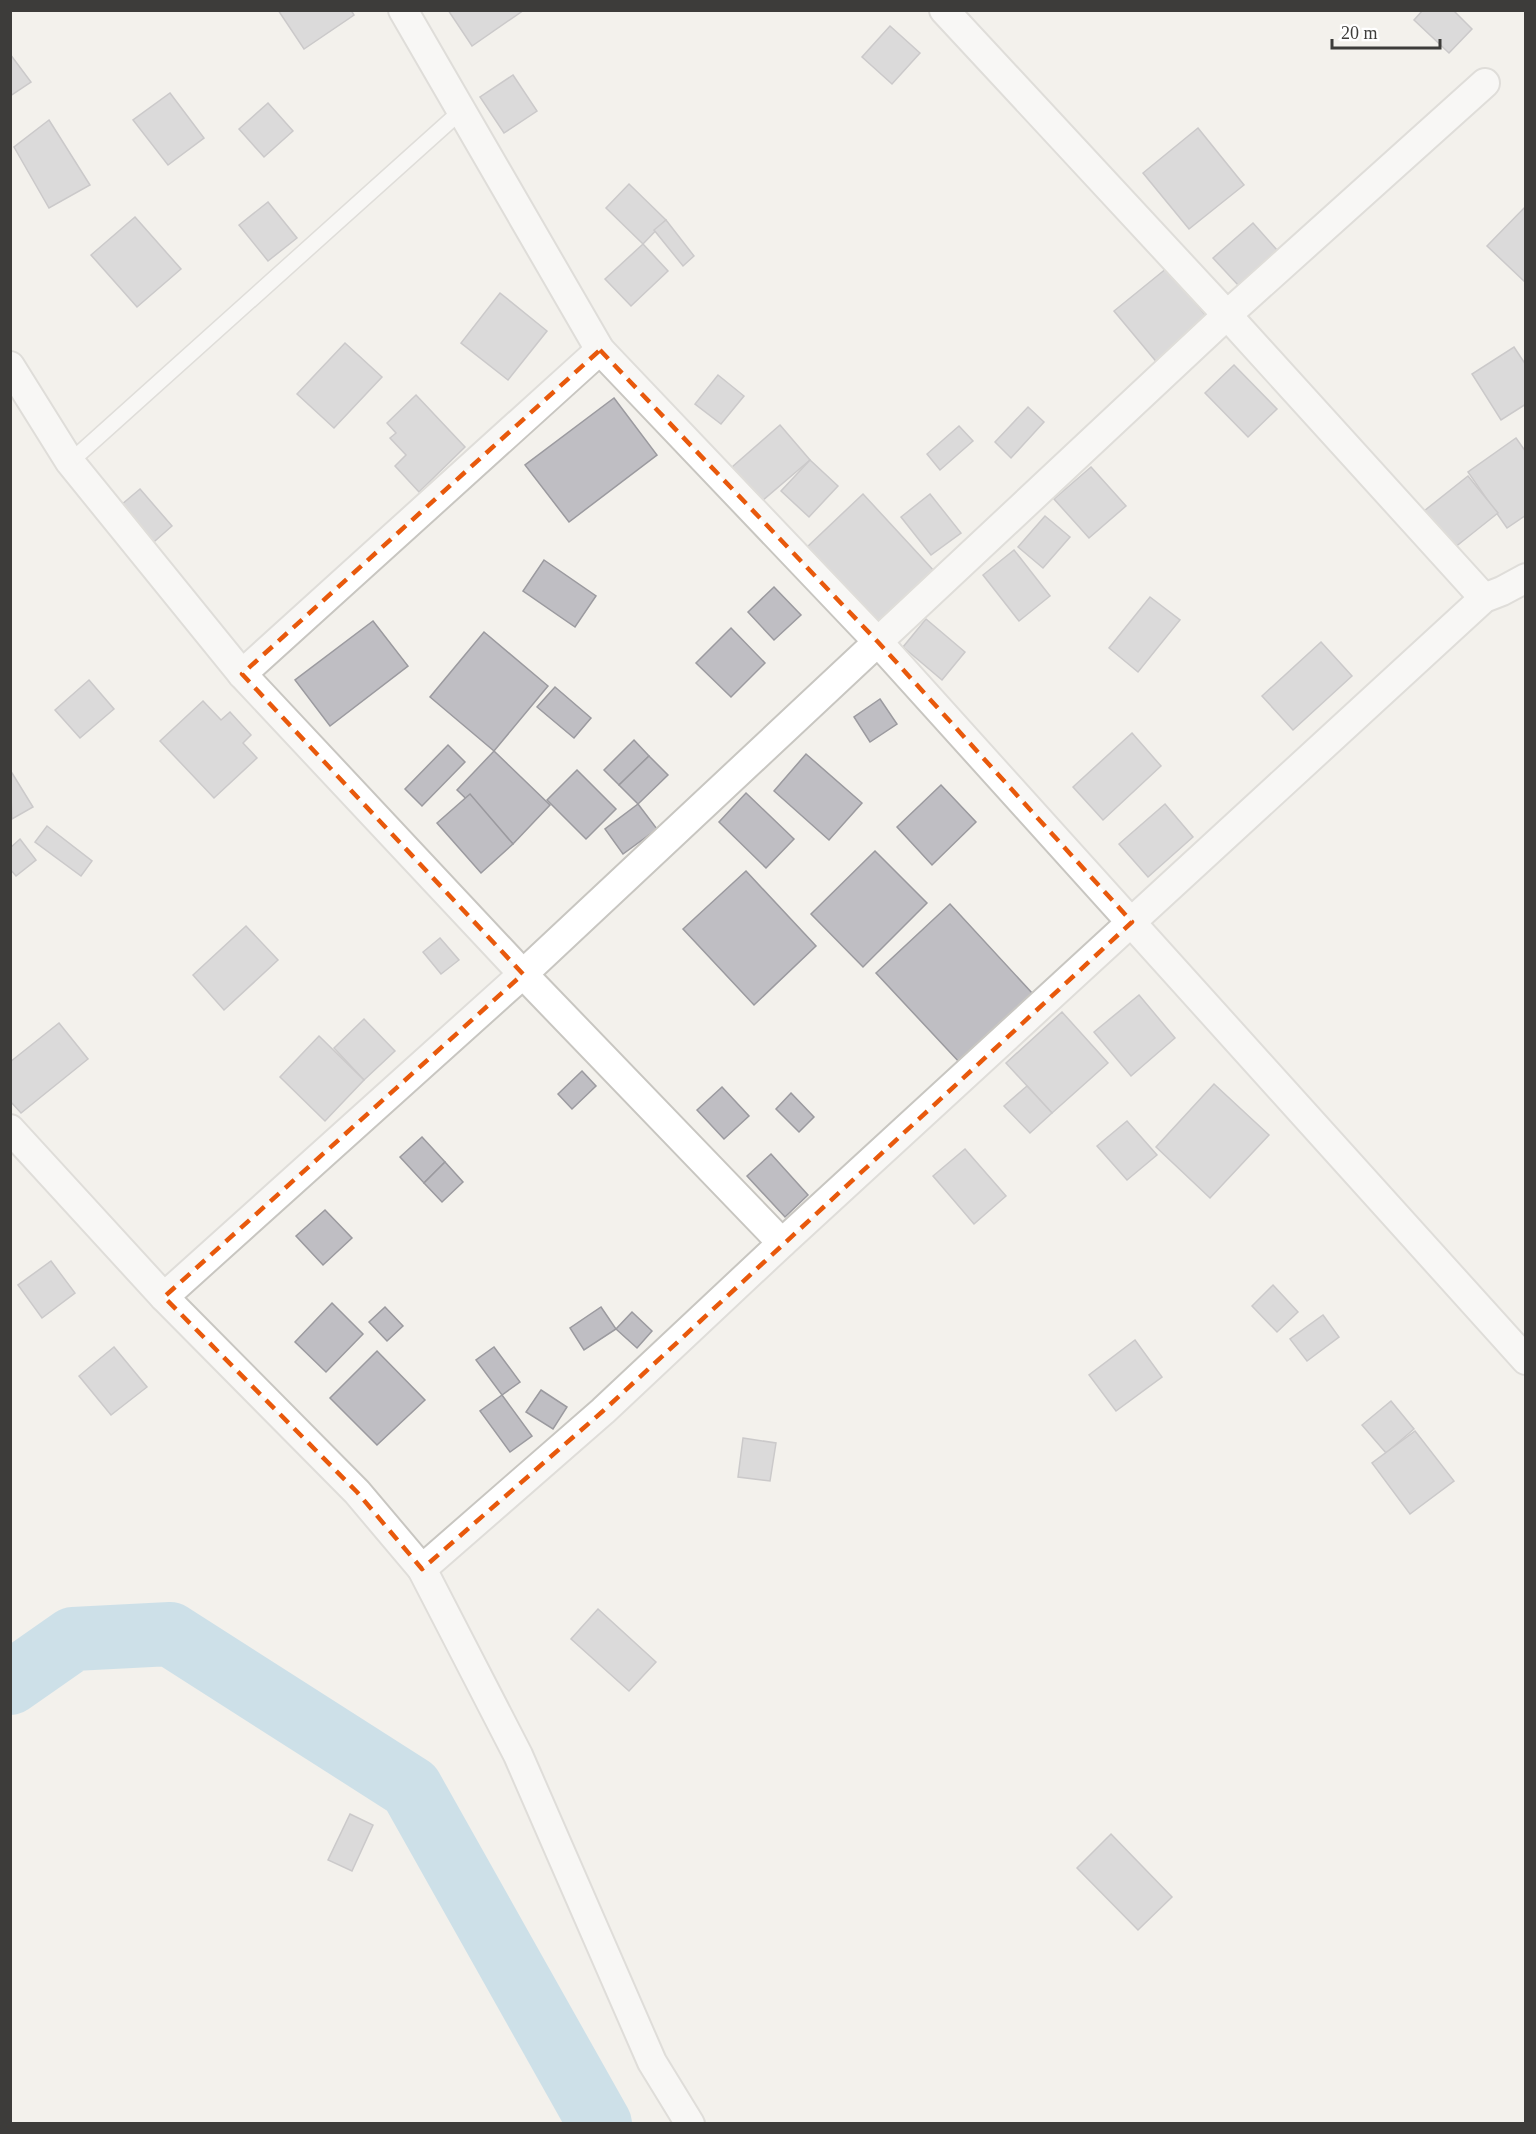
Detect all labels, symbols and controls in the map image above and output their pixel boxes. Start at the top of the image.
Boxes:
scale bar [1332,12,1440,50]
text: 20 m [1341,23,1378,43]

